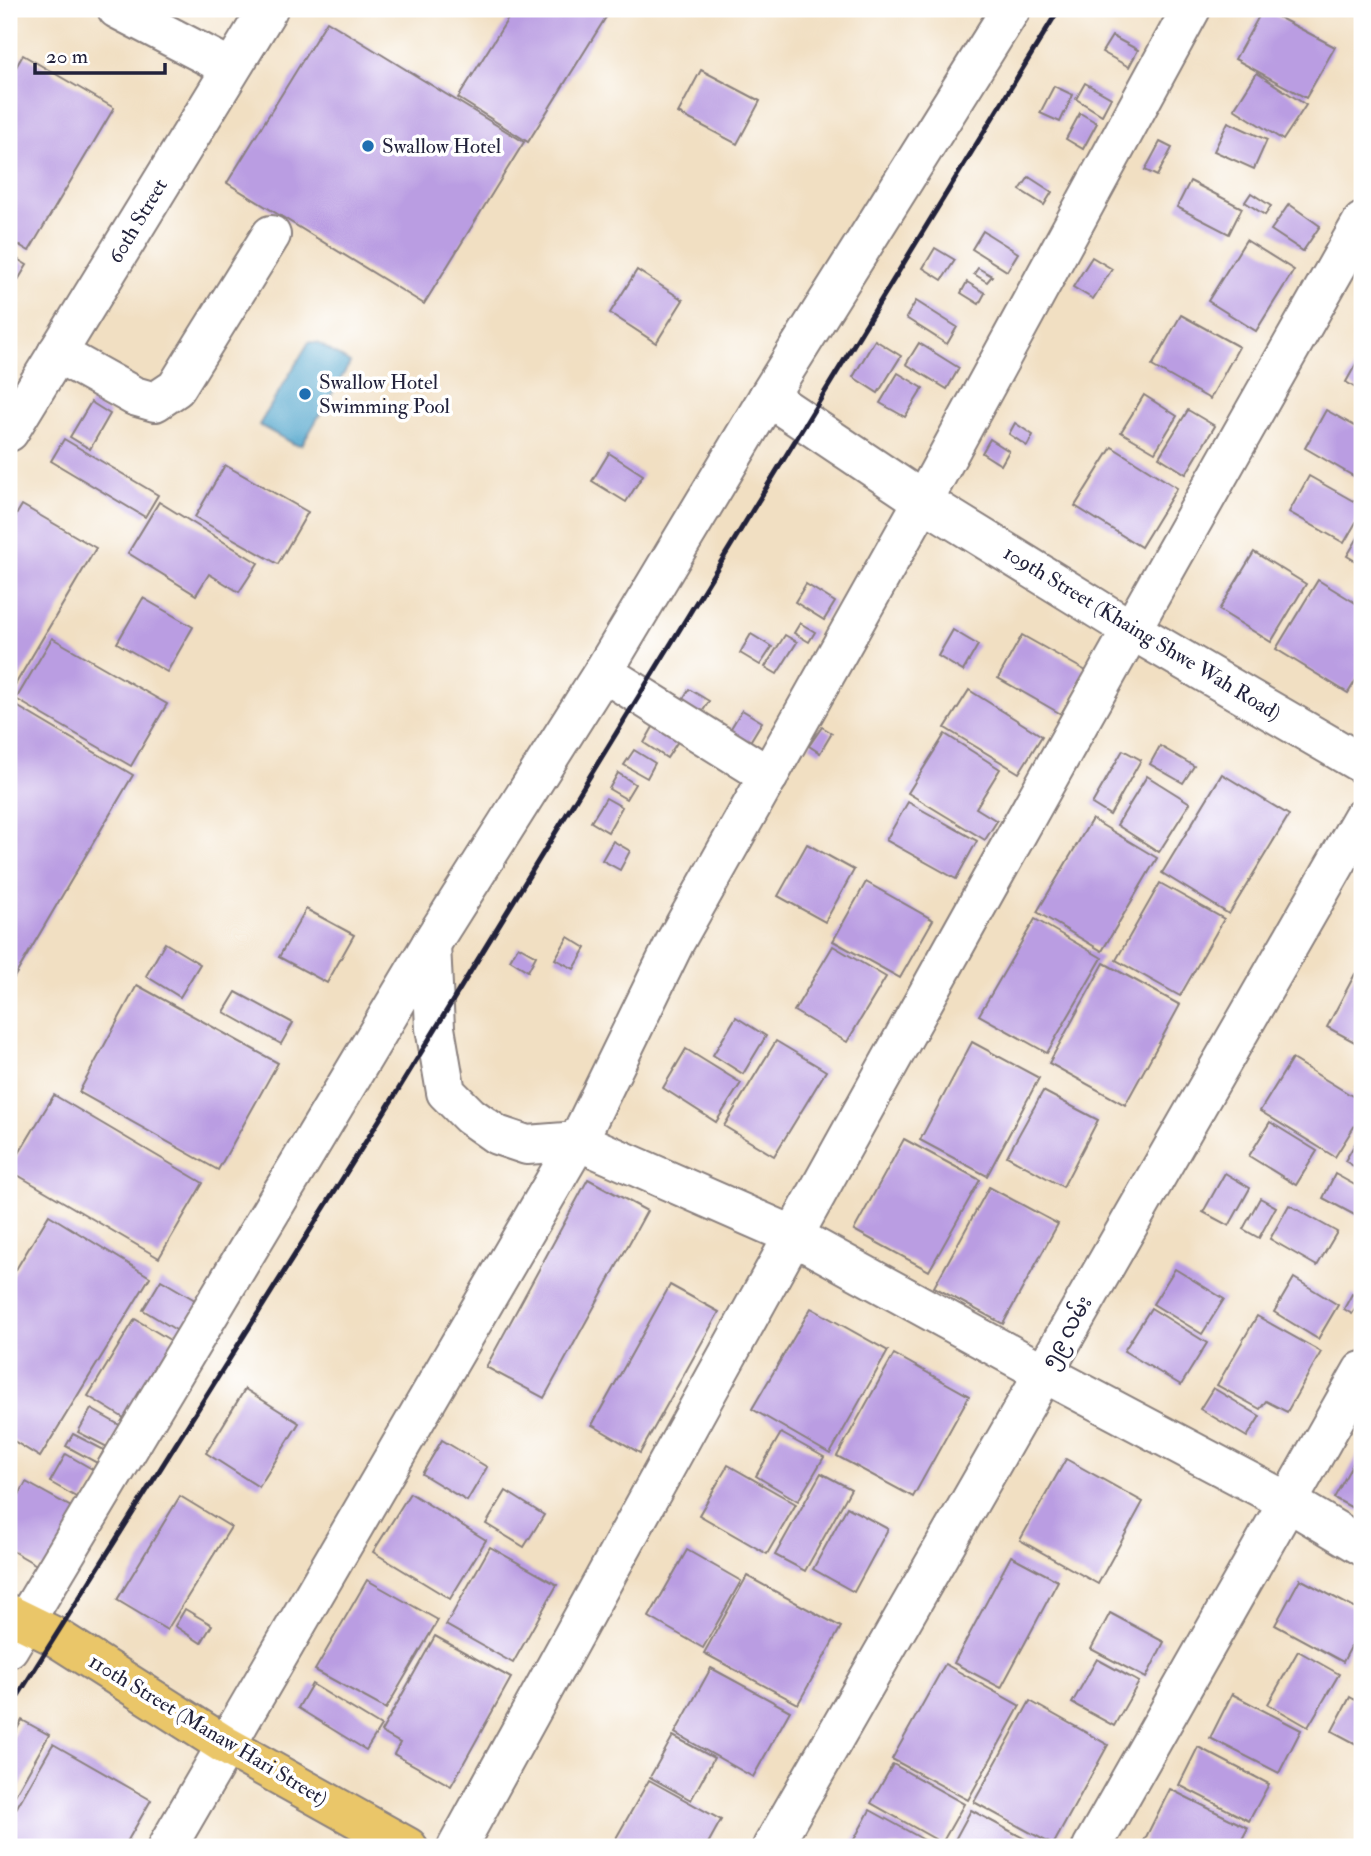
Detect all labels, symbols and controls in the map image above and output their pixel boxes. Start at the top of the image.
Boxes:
scale bar [35,32,164,76]
text: 20 m [46,43,88,70]
place label: Swallow Hotel [382,133,502,160]
marker: Swallow Hotel [360,138,376,154]
street label: 60th Street [102,174,174,268]
place label: Swallow Hotel Swimming Pool [319,369,451,420]
marker: Swallow Hotel Swimming Pool [297,386,313,402]
street label: 109th Street (Khaing Shwe Wah Road) [998,539,1286,727]
street label: ၅၉ လမ်း [1033,1290,1101,1374]
street label: 110th Street (Manaw Hari Street) [84,1648,332,1812]

